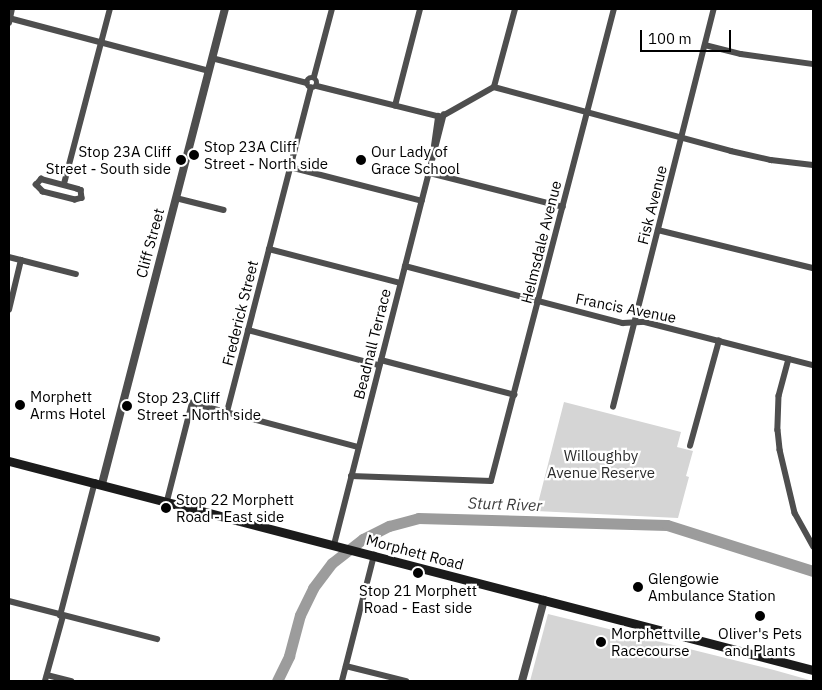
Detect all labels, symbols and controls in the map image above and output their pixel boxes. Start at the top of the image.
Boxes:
scale bar [642,20,733,52]
text: 100 m [648,29,692,48]
place label: Stop 23A Cliff Street - North side [204,137,328,172]
place label: Stop 23A Cliff Street - South side [46,142,171,177]
place label: Our Lady of Grace School [371,142,460,177]
marker: Stop 23A Cliff Street - North side [188,149,200,161]
marker: Stop 23A Cliff Street - South side [175,154,187,166]
marker: Our Lady of Grace School [355,154,367,166]
street label: Fisk Avenue [633,164,671,246]
street label: Helmsdale Avenue [517,179,565,305]
street label: Cliff Street [132,206,168,280]
street label: Frederick Street [218,258,262,368]
street label: Beadnall Terrace [350,287,394,401]
street label: Francis Avenue [574,289,678,327]
place label: Morphett Arms Hotel [30,387,106,422]
place label: Stop 23 Cliff Street - North side [137,388,261,423]
marker: Morphett Arms Hotel [14,399,26,411]
marker: Stop 23 Cliff Street - North side [121,400,133,412]
park label: Willoughby Avenue Reserve [547,446,655,481]
place label: Stop 22 Morphett Road - East side [176,490,294,525]
water label: Sturt River [468,493,542,515]
marker: Stop 22 Morphett Road - East side [160,502,172,514]
street label: Morphett Road [364,530,466,574]
marker: Stop 21 Morphett Road - East side [412,567,424,579]
place label: Glengowie Ambulance Station [648,569,776,604]
place label: Stop 21 Morphett Road - East side [359,581,477,616]
marker: Glengowie Ambulance Station [632,581,644,593]
marker: Oliver's Pets and Plants [754,610,766,622]
place label: Morphettville Racecourse [611,624,700,659]
place label: Oliver's Pets and Plants [718,624,802,659]
marker: Morphettville Racecourse [595,636,607,648]

